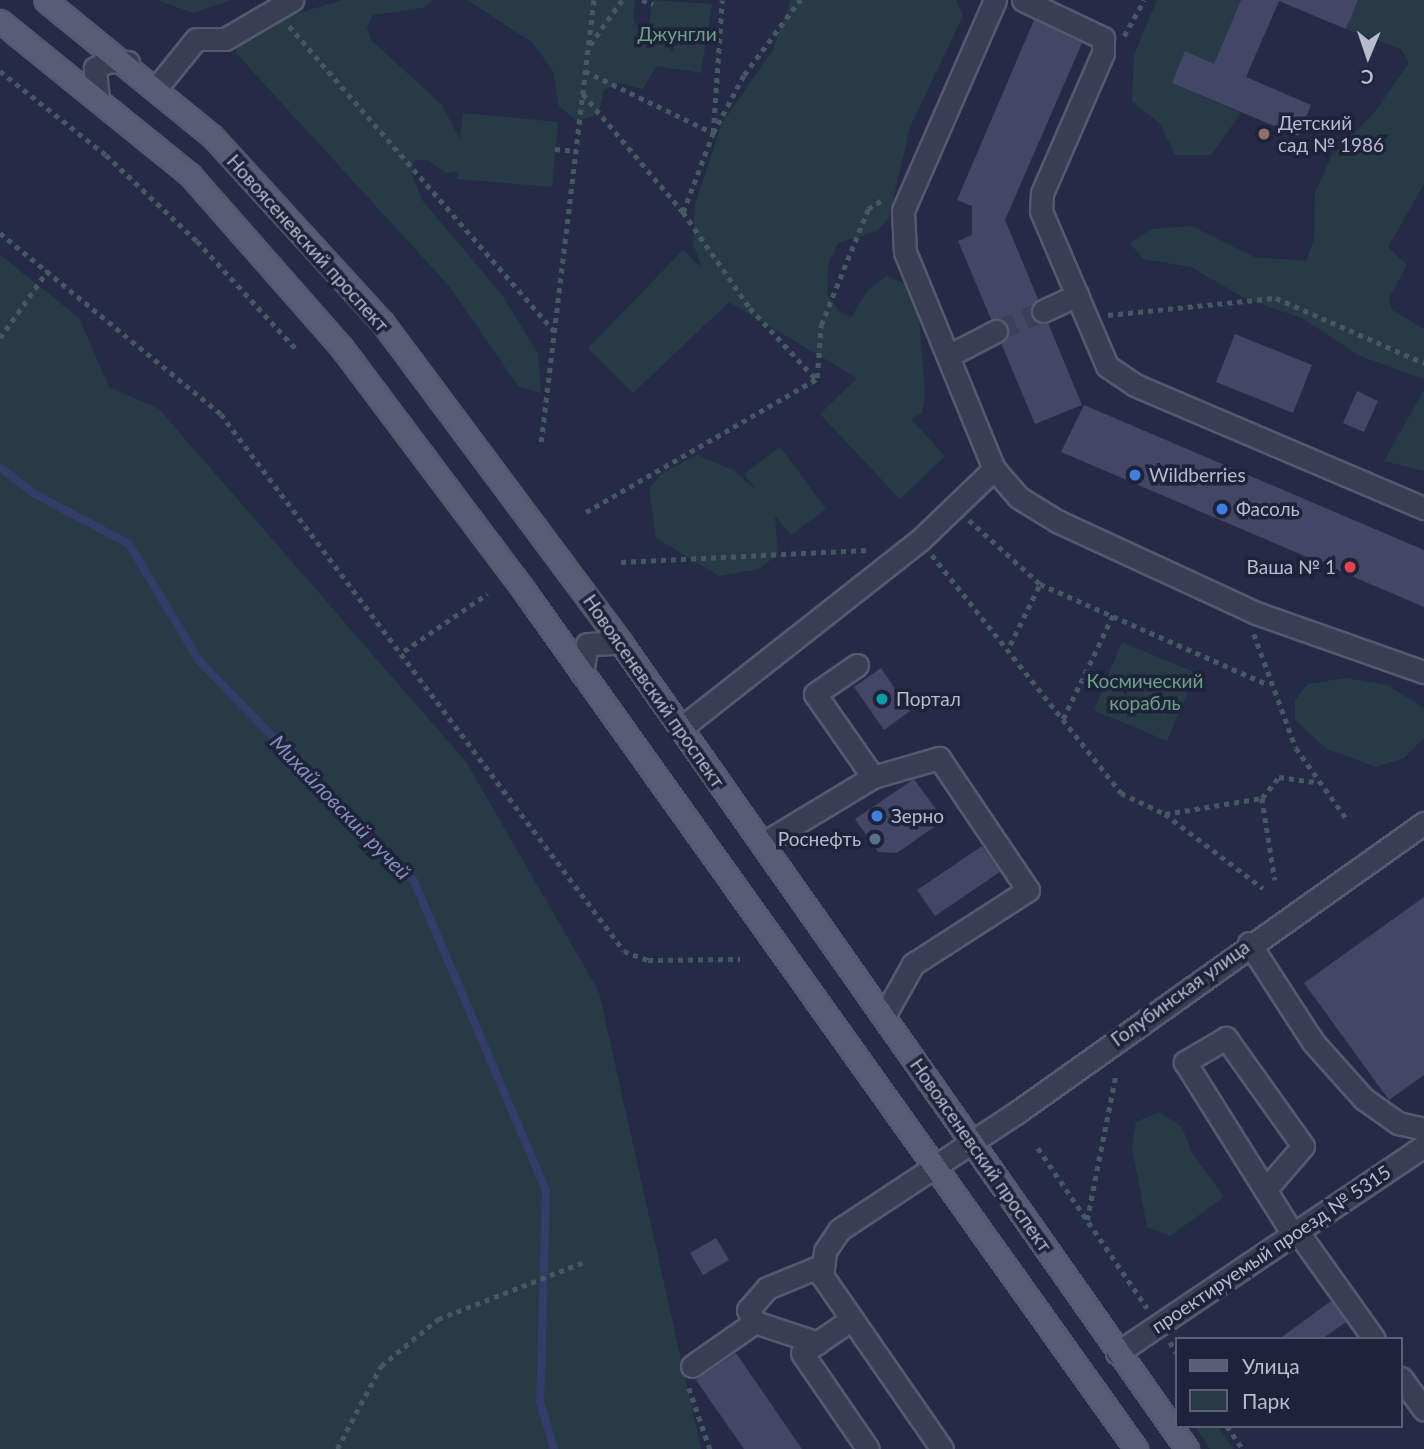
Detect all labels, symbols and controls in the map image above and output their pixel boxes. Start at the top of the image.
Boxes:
north arrow [1333,21,1403,91]
park label: Джунгли [637,23,717,45]
text: С [1361,66,1374,89]
place label: Детский сад № 1986 [1278,112,1384,156]
marker: Детский сад № 1986 [1256,126,1272,142]
street label: Новоясеневский проспект [222,150,394,336]
place label: Wildberries [1149,464,1246,486]
marker: Wildberries [1127,467,1143,483]
place label: Фасоль [1236,498,1300,520]
marker: Фасоль [1214,501,1230,517]
place label: Ваша № 1 [1247,556,1336,578]
marker: Ваша № 1 [1342,559,1358,575]
street label: Новоясеневский проспект [579,590,729,792]
park label: Космический корабль [1087,670,1203,714]
place label: Портал [896,688,961,710]
marker: Портал [874,691,890,707]
water label: Михайловский ручей [265,729,417,885]
place label: Зерно [891,805,944,827]
marker: Зерно [869,808,885,824]
place label: Роснефть [778,828,861,850]
marker: Роснефть [867,831,883,847]
street label: Голубинская улица [1106,935,1254,1051]
street label: Новоясеневский проспект [906,1054,1056,1256]
street label: проектируемый проезд № 5315 [1147,1160,1395,1338]
legend [1176,1337,1403,1428]
text: Улица [1242,1353,1300,1378]
text: Парк [1242,1388,1290,1413]

